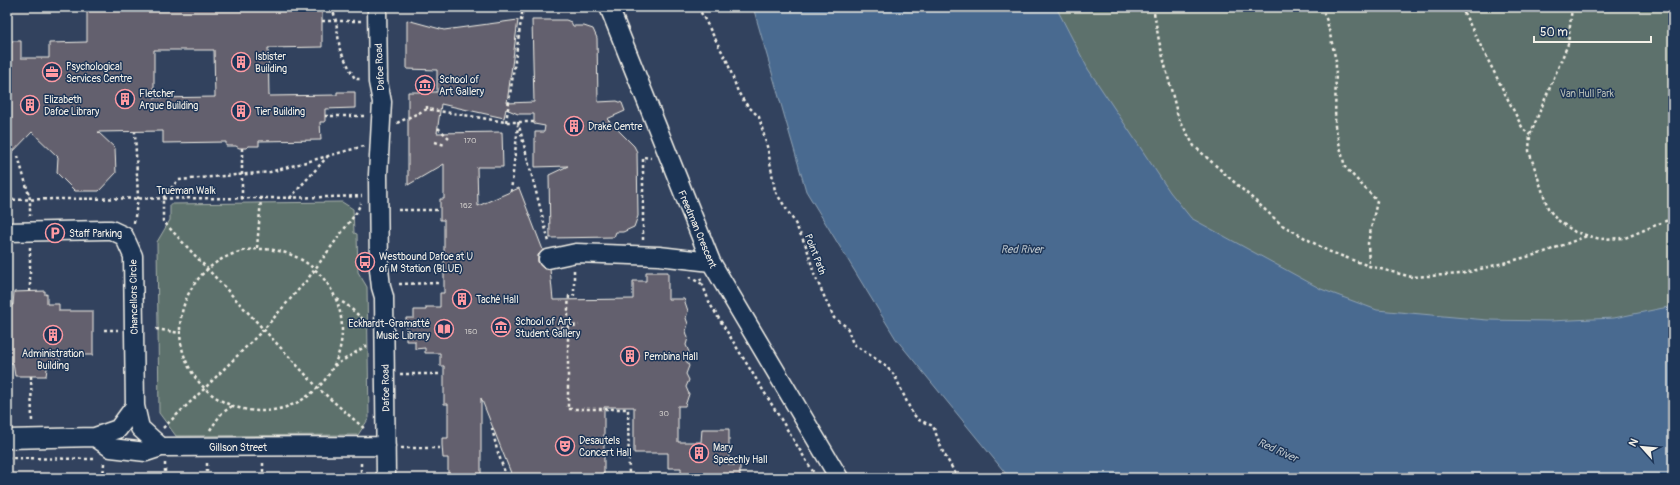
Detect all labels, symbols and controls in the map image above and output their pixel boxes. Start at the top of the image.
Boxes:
scale bar [1534,18,1651,44]
text: 50 m [1540,25,1568,40]
street label: Dafoe Road [373,43,387,91]
building icon: Isbister Building [230,51,252,73]
place label: Isbister Building [255,51,287,75]
office icon: Psychological Services Centre [41,61,63,83]
place label: Psychological Services Centre [66,61,132,85]
museum icon: School of Art Gallery [414,74,436,96]
place label: School of Art Gallery [439,74,485,98]
building icon: Fletcher Argue Building [114,88,136,110]
place label: Fletcher Argue Building [139,88,198,112]
park label: Van Hull Park [1560,88,1615,100]
building icon: Elizabeth Dafoe Library [19,94,41,116]
place label: Elizabeth Dafoe Library [44,94,100,118]
building icon: Tier Building [230,100,252,122]
place label: Tier Building [255,106,305,118]
building icon: Drake Centre [563,115,585,137]
place label: Drake Centre [588,121,643,133]
house number: 170 [464,136,477,145]
street label: Trueman Walk [156,185,217,197]
street label: Freedman Crescent [675,189,719,271]
house number: 162 [460,201,473,210]
parking icon: Staff Parking [44,222,66,244]
place label: Staff Parking [69,228,122,240]
street label: Point Path [802,232,828,277]
water label: Red River [1001,243,1045,256]
bus stop icon: Westbound Dafoe at U of M Station (BLUE) [354,251,376,273]
place label: Westbound Dafoe at U of M Station (BLUE) [379,251,473,275]
street label: Chancellors Circle [127,259,141,335]
building icon: Taché Hall [451,288,473,310]
place label: Taché Hall [476,294,519,306]
museum icon: School of Art Student Gallery [490,316,512,338]
place label: School of Art Student Gallery [515,316,581,340]
place label: Eckhardt-Gramatté Music Library [348,318,431,342]
library icon: Eckhardt-Gramatté Music Library [433,318,455,340]
building icon: Administration Building [42,324,64,346]
house number: 150 [465,327,478,336]
building icon: Pembina Hall [619,345,641,367]
place label: Administration Building [22,348,85,372]
place label: Pembina Hall [644,351,698,363]
street label: Dafoe Road [380,364,392,412]
house number: 30 [659,409,669,418]
north arrow [1622,427,1662,467]
theatre icon: Desautels Concert Hall [554,435,576,457]
place label: Desautels Concert Hall [579,435,632,459]
water label: Red River [1256,436,1302,466]
text: N [1626,436,1641,449]
street label: Gillson Street [209,442,268,454]
building icon: Mary Speechly Hall [688,442,710,464]
place label: Mary Speechly Hall [713,442,768,466]

